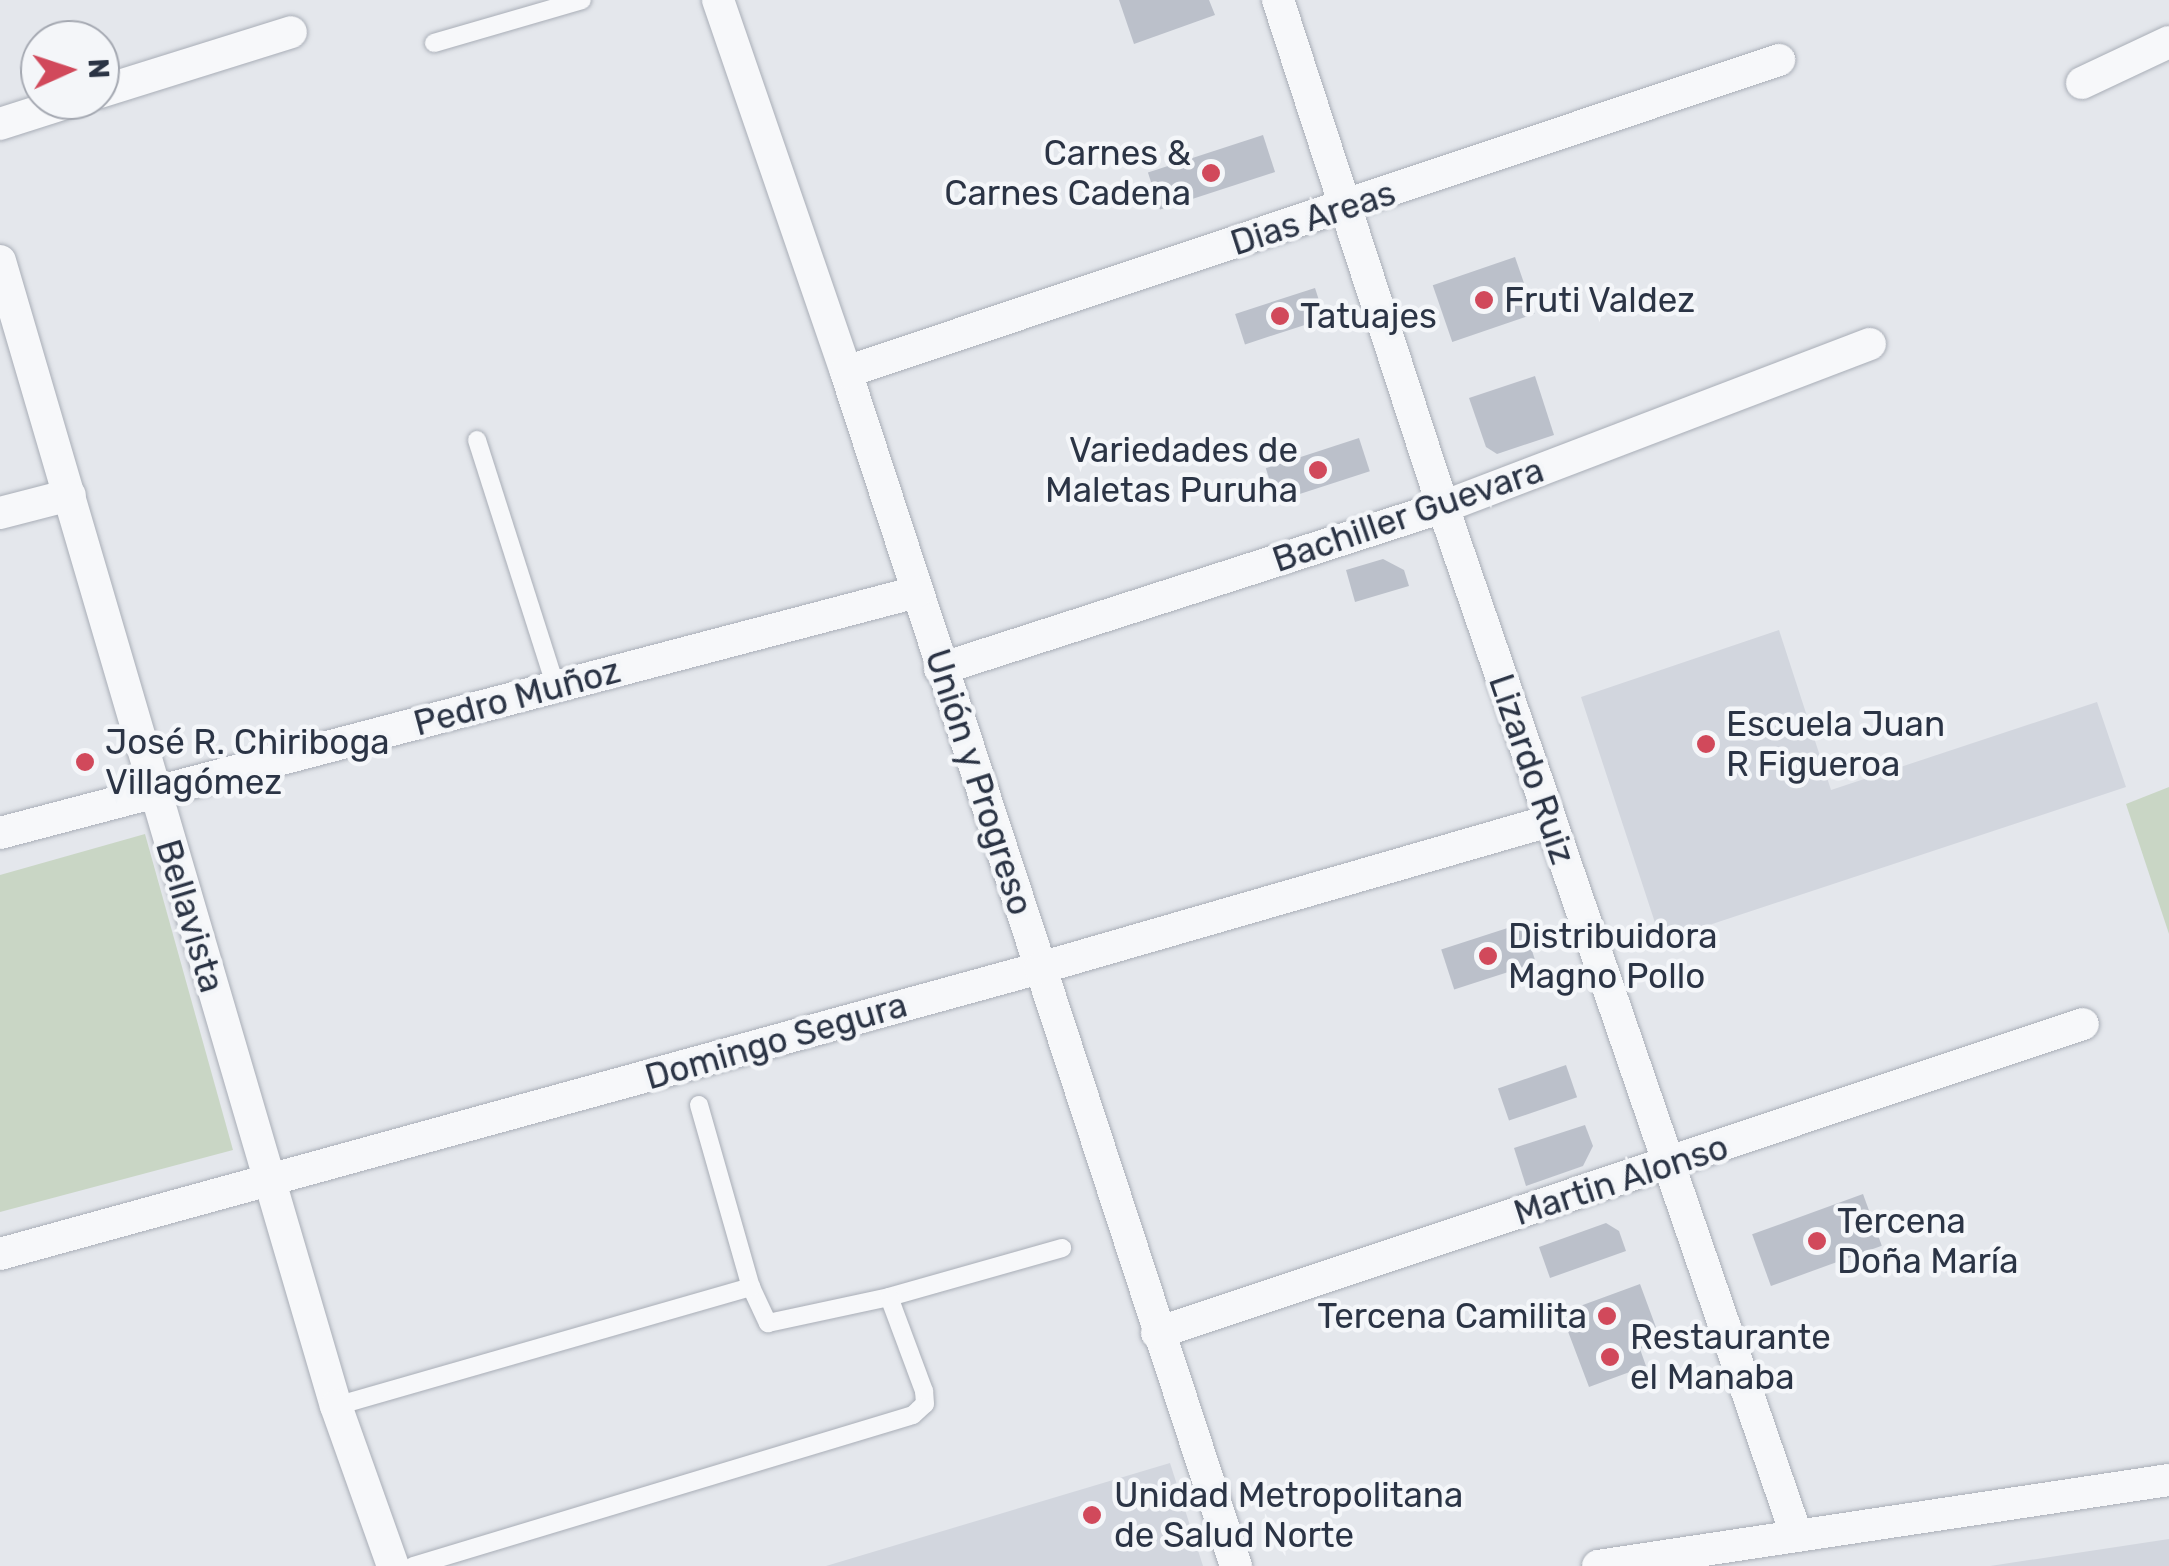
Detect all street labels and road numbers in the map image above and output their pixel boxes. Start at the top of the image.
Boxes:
street label: Dias Areas [1225,172,1401,264]
street label: Bachiller Guevara [1267,449,1549,581]
street label: Unión y Progreso [916,643,1042,921]
street label: Pedro Muñoz [409,649,625,745]
street label: Lizardo Ruiz [1480,669,1584,869]
street label: Bellavista [147,834,233,998]
street label: Domingo Segura [640,984,912,1098]
street label: Martin Alonso [1508,1125,1734,1235]

